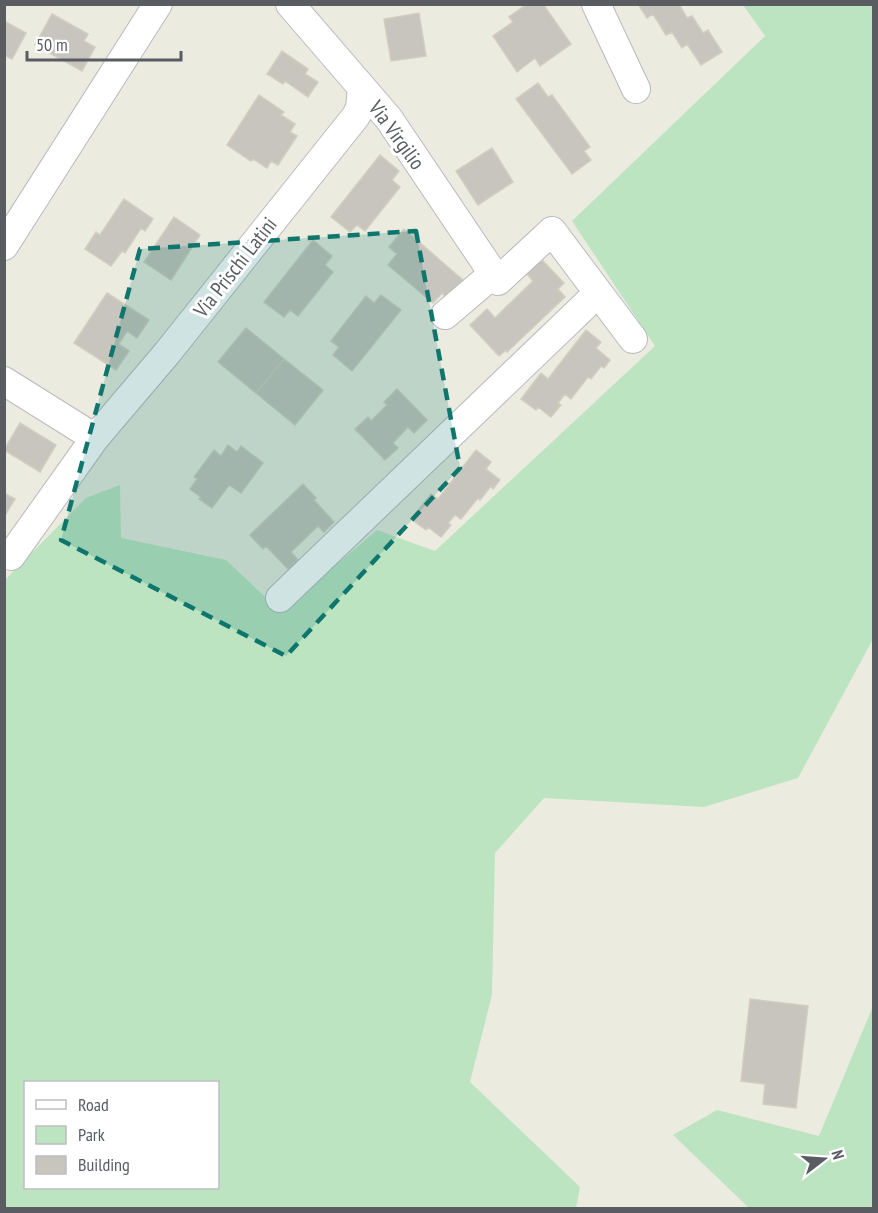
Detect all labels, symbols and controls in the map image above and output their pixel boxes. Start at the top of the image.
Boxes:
scale bar [27,24,182,62]
text: 50 m [36,33,68,56]
street label: Via Virgilio [362,94,431,175]
street label: Via Prischi Latini [187,211,283,323]
legend [24,1081,219,1189]
text: Road [78,1093,109,1116]
text: Park [78,1123,105,1146]
north arrow [794,1129,854,1189]
text: N [828,1148,849,1162]
text: Building [78,1153,130,1176]

